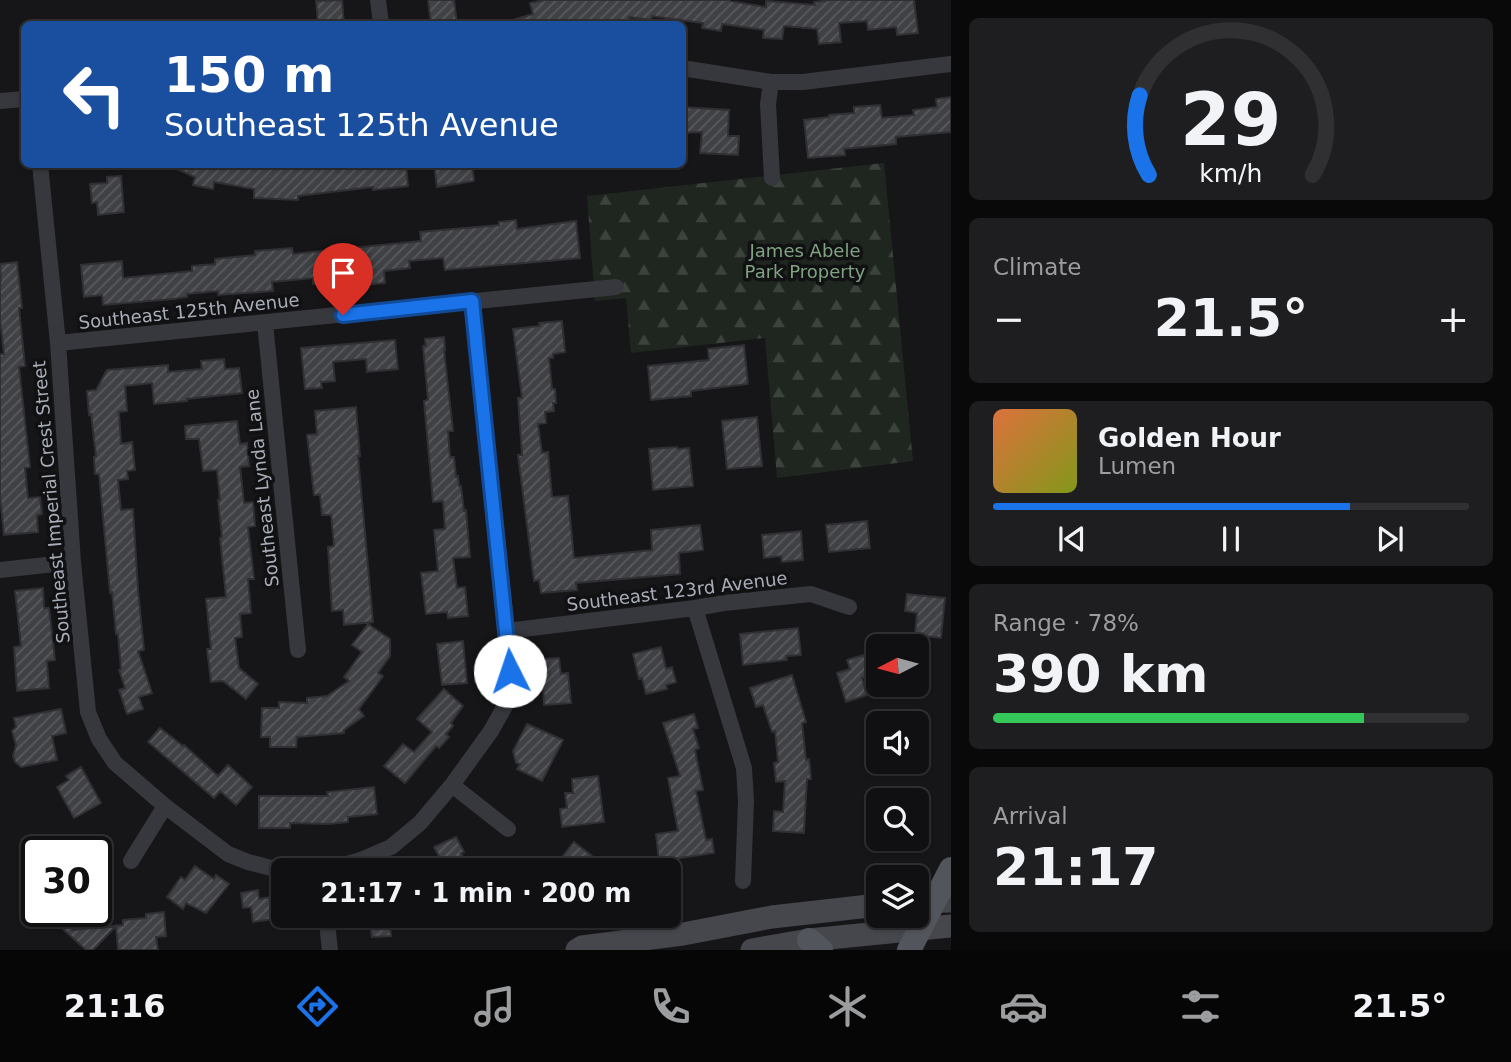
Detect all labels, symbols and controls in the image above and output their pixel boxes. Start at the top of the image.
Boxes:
text: 150 m [164,47,334,104]
icon: left [49,49,140,140]
text: 29 [1180,77,1282,162]
text: Southeast 125th Avenue [164,106,559,144]
text: km/h [1199,159,1263,188]
park label: James Abele Park Property [745,240,866,282]
pin [313,243,373,315]
icon: arrive [324,254,362,292]
text: Climate [993,254,1082,280]
text: 21.5° [1154,288,1308,348]
street label: Southeast 125th Avenue [78,289,300,333]
text: − [993,297,1025,341]
text: + [1437,297,1469,341]
street label: Southeast Imperial Crest Street [28,360,74,644]
street label: Southeast Lynda Lane [241,388,283,588]
text: Golden Hour [1098,423,1281,453]
text: Lumen [1098,453,1176,479]
icon: previous [1053,520,1091,558]
icon: pause [1212,520,1250,558]
icon: next [1371,520,1409,558]
street label: Southeast 123rd Avenue [566,567,788,615]
text: Range · 78% [993,610,1139,636]
position arrow [473,634,547,708]
north arrow [866,634,929,696]
map controls [866,634,929,928]
text: 390 km [993,644,1208,704]
button: sound [866,711,929,774]
button: search [866,788,929,851]
text: Arrival [993,803,1068,829]
speed limit sign: 30 [21,836,112,927]
text: 21:17 [993,837,1159,897]
button: layers [866,865,929,928]
text: 21:17 · 1 min · 200 m [321,878,631,908]
icon: directions [293,982,342,1031]
icon: music [470,982,519,1031]
icon: phone [646,982,695,1031]
icon: climate [823,982,872,1031]
icon: car [999,982,1048,1031]
icon: filters [1176,982,1225,1031]
text: 21:16 [64,987,166,1025]
text: 21.5° [1352,987,1447,1025]

